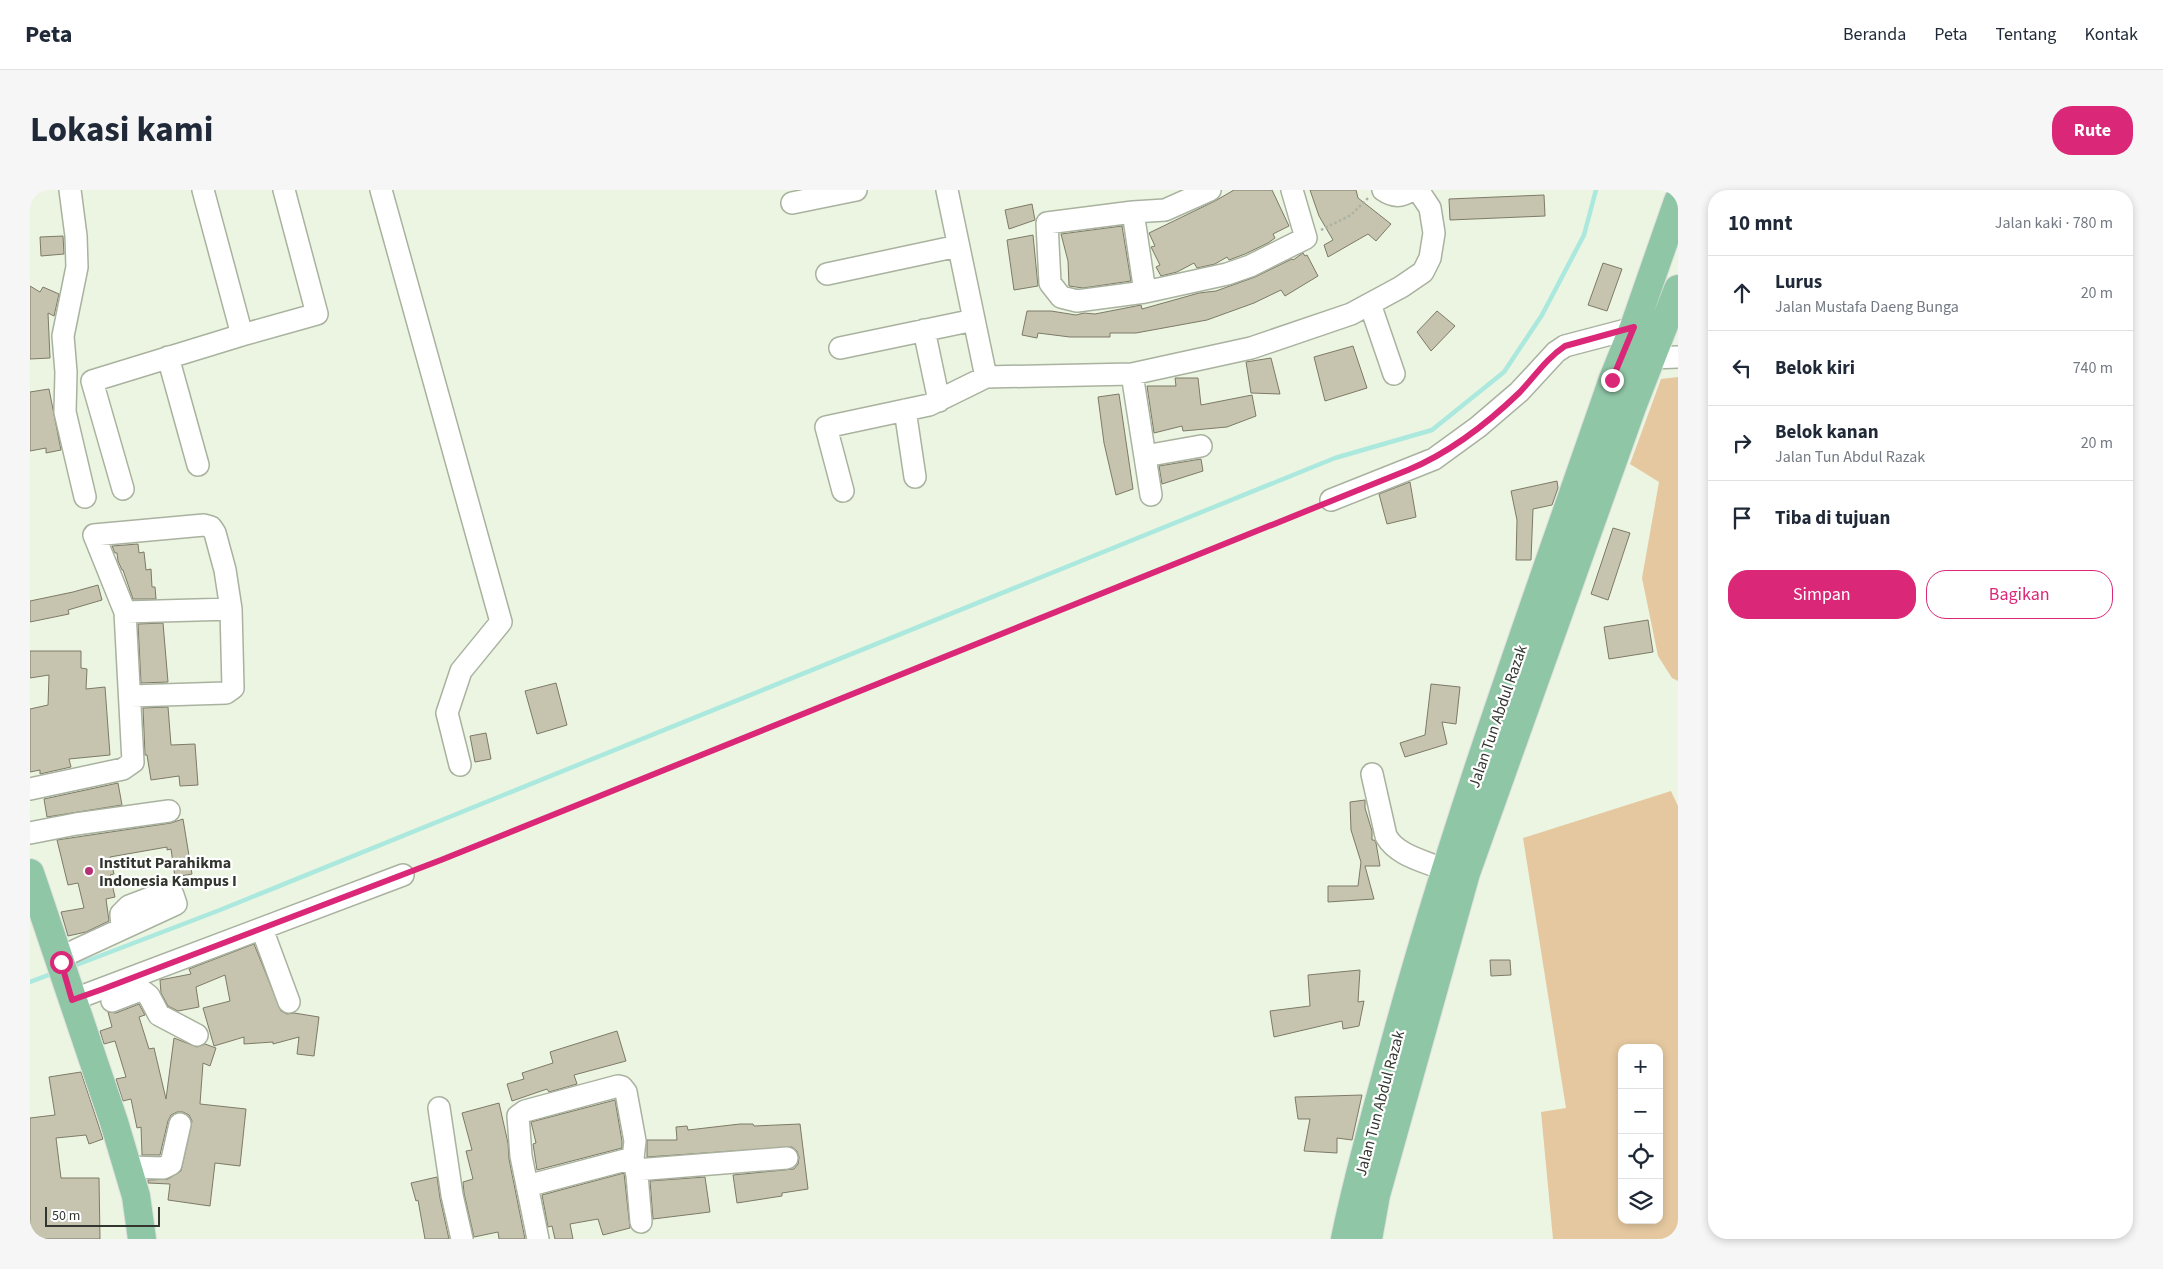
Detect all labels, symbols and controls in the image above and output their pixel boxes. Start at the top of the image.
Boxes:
text: Peta [25,17,72,52]
text: Beranda [1843,22,1906,47]
text: Peta [1934,22,1967,47]
text: Tentang [1995,22,2056,47]
text: Kontak [2084,22,2138,47]
text: Lokasi kami [30,105,213,155]
button: Rute [2052,106,2133,155]
text: 10 mnt [1728,208,1792,238]
text: Jalan kaki · 780 m [1995,212,2113,234]
text: Lurus [1775,269,1822,296]
icon: ahead [1728,279,1756,307]
text: 20 m [2081,282,2113,304]
text: Jalan Mustafa Daeng Bunga [1775,296,1959,318]
icon: left [1728,354,1756,382]
text: Belok kiri [1775,355,1855,382]
text: 740 m [2073,357,2113,379]
route end [1601,369,1624,392]
text: Belok kanan [1775,419,1879,446]
icon: right [1728,429,1756,457]
text: 20 m [2081,432,2113,454]
text: Jalan Tun Abdul Razak [1775,446,1925,468]
icon: arrive [1728,504,1756,532]
text: Tiba di tujuan [1775,505,1890,532]
button: Simpan [1728,570,1916,619]
button: Bagikan [1926,570,2113,619]
street label: Jalan Tun Abdul Razak [1463,642,1533,791]
place label: Institut Parahikma Indonesia Kampus I [99,852,237,892]
marker: Institut Parahikma Indonesia Kampus I [83,865,95,877]
route start [50,951,73,974]
street label: Jalan Tun Abdul Razak [1350,1028,1410,1179]
map controls [1618,1044,1663,1224]
button: + [1618,1044,1663,1089]
button: − [1618,1089,1663,1134]
button: locate [1618,1134,1663,1179]
button: layers [1618,1179,1663,1224]
scale bar [45,1204,160,1227]
text: 50 m [52,1206,80,1226]

